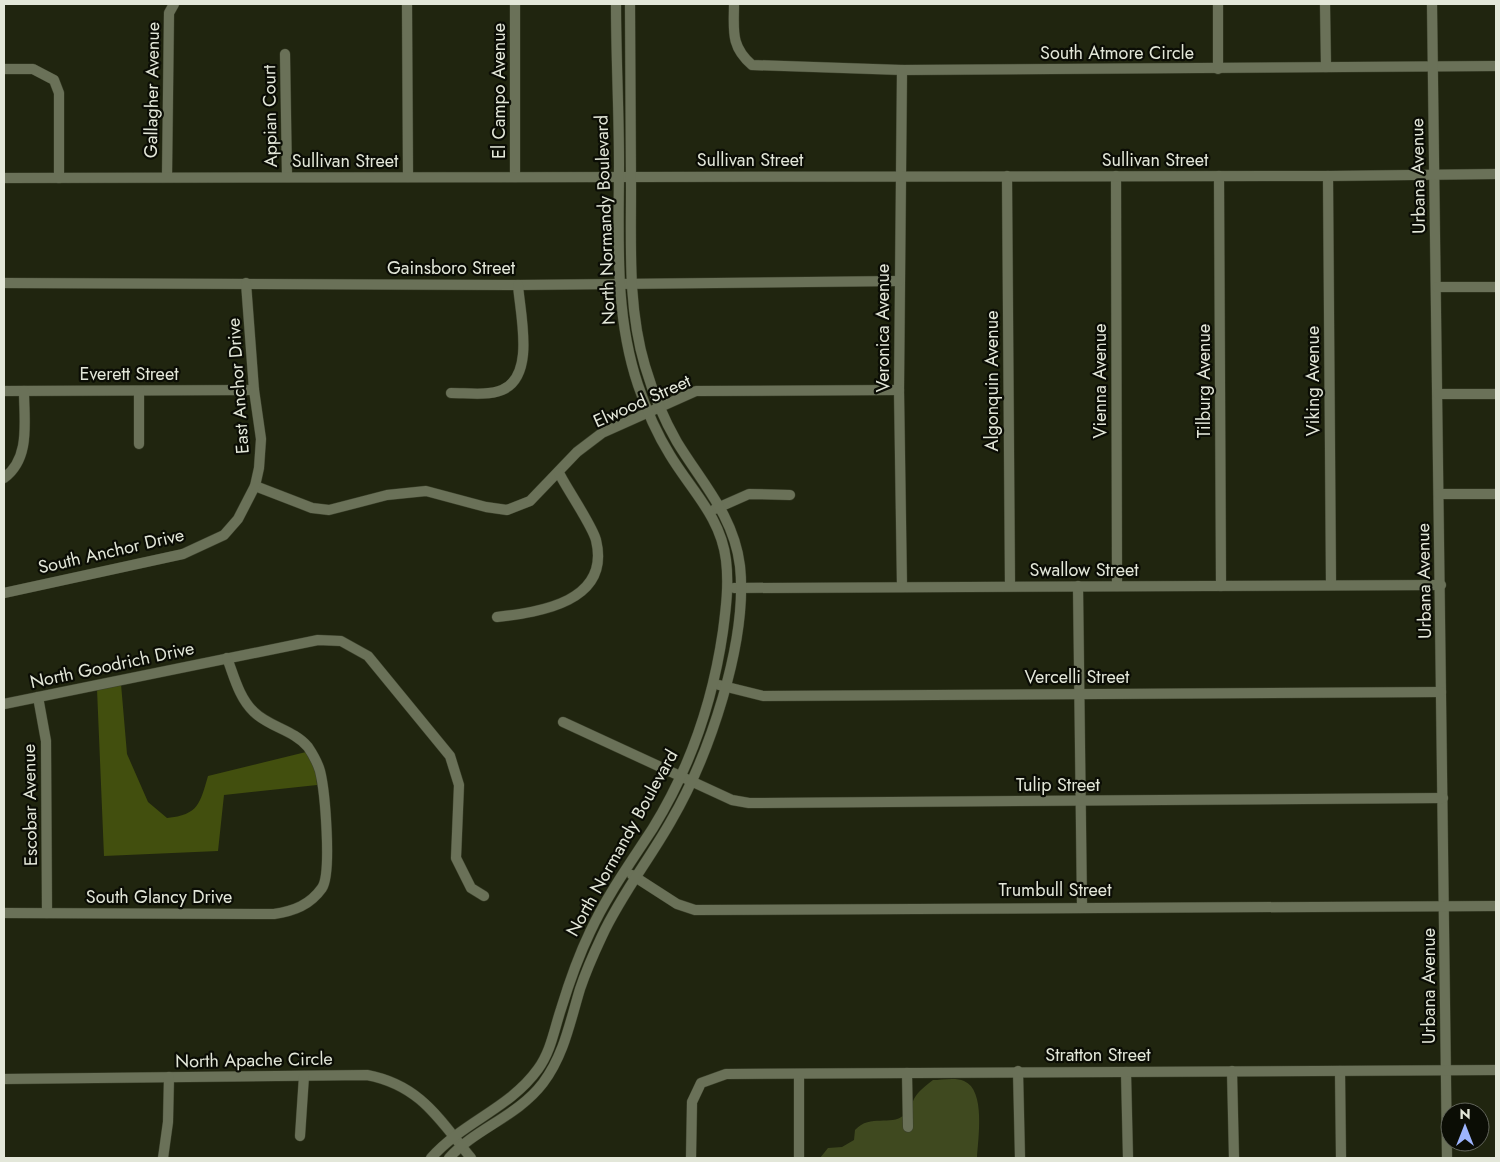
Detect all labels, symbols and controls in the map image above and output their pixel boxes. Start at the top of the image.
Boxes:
street label: Gallagher Avenue [138,22,166,158]
street label: El Campo Avenue [486,23,512,159]
street label: South Atmore Circle [1040,40,1194,66]
street label: Appian Court [256,64,284,168]
street label: North Normandy Boulevard [588,114,622,326]
street label: Urbana Avenue [1404,118,1432,234]
street label: Sullivan Street [697,147,804,173]
street label: Sullivan Street [1102,147,1209,173]
street label: Sullivan Street [292,148,399,174]
street label: Gainsboro Street [387,255,516,281]
street label: Veronica Avenue [870,264,896,392]
street label: Algonquin Avenue [979,311,1005,451]
street label: East Anchor Drive [220,317,256,455]
street label: Vienna Avenue [1087,324,1113,438]
street label: Tilburg Avenue [1191,324,1217,438]
street label: Viking Avenue [1300,326,1326,436]
street label: Everett Street [80,361,179,387]
street label: Elwood Street [589,368,696,434]
street label: South Anchor Drive [35,522,187,580]
street label: Urbana Avenue [1410,523,1438,639]
street label: Swallow Street [1029,557,1139,583]
street label: North Goodrich Drive [27,635,197,695]
street label: Vercelli Street [1025,664,1130,690]
street label: Escobar Avenue [16,744,44,866]
street label: North Normandy Boulevard [560,745,684,941]
street label: Tulip Street [1016,772,1101,798]
street label: Trumbull Street [999,877,1112,903]
street label: South Glancy Drive [86,884,232,910]
street label: Urbana Avenue [1416,928,1442,1044]
street label: Stratton Street [1045,1042,1151,1068]
street label: North Apache Circle [175,1046,333,1074]
north arrow [1440,1102,1490,1152]
text: N [1459,1104,1471,1124]

